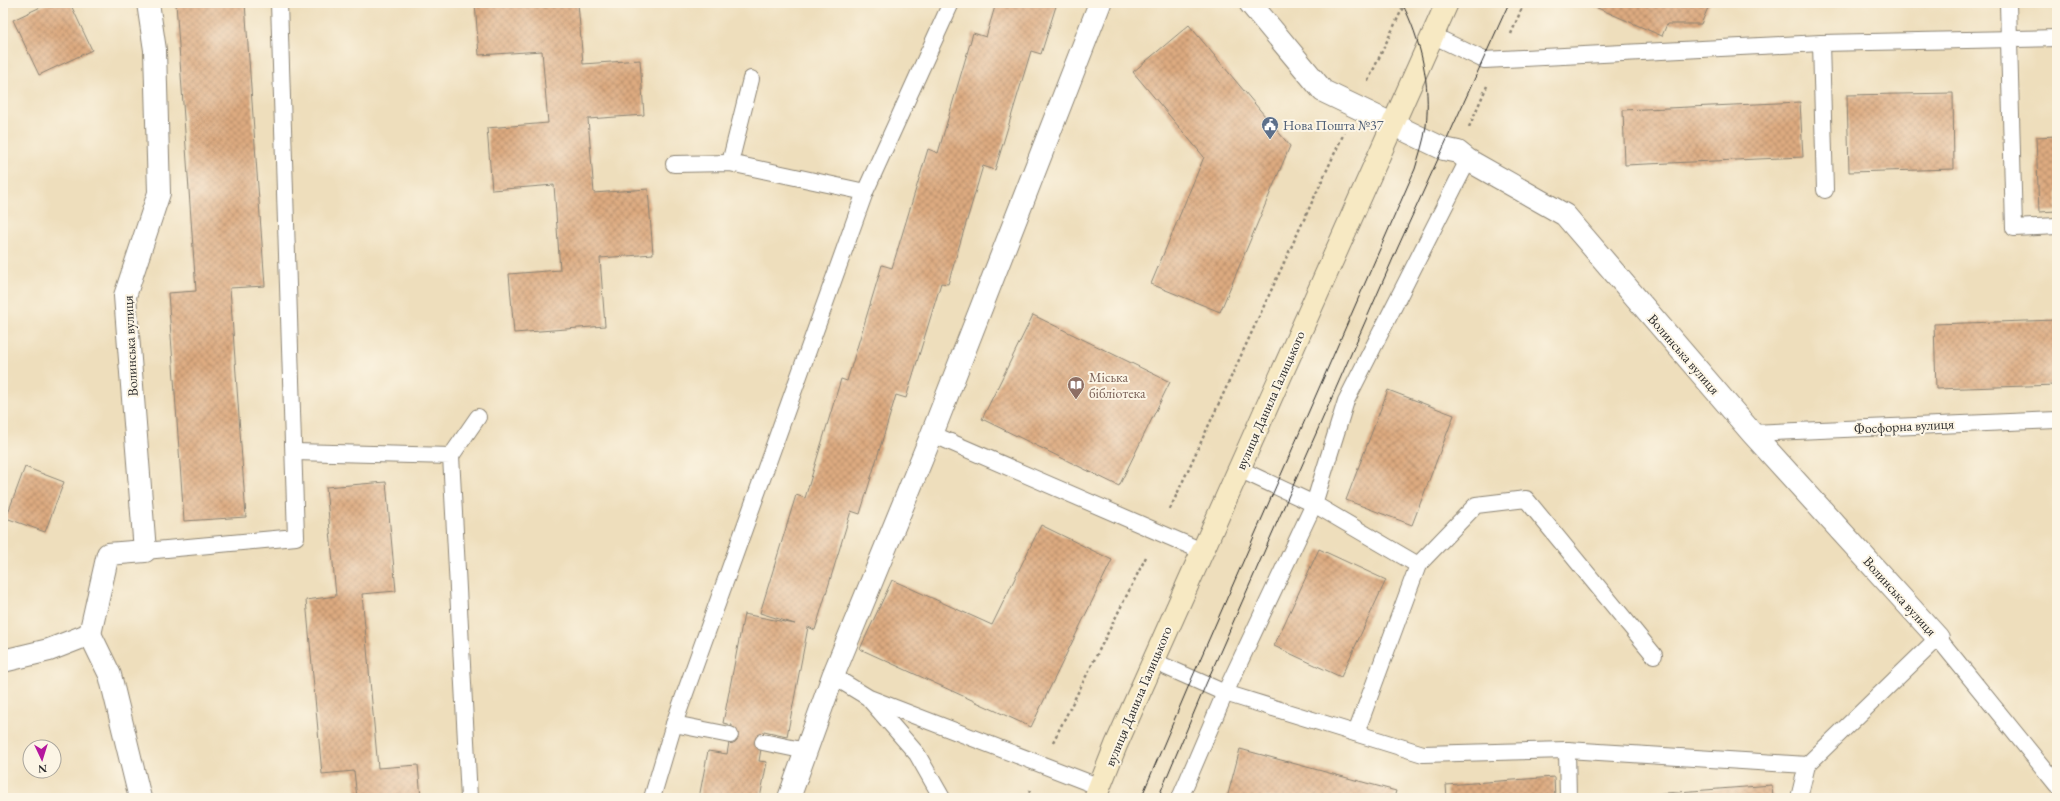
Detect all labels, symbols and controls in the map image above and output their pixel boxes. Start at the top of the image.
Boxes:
public building icon: Нова Пошта №37 [1260,115,1280,140]
place label: Нова Пошта №37 [1283,116,1384,134]
street label: Волинська вулиця [118,295,142,397]
street label: Волинська вулиця [1644,310,1724,398]
street label: вулиця Данила Галицького [1231,328,1309,472]
place label: Міська бібліотека [1089,368,1146,402]
library icon: Міська бібліотека [1066,375,1086,400]
street label: Фосфорна вулиця [1854,414,1954,438]
street label: Волинська вулиця [1859,552,1941,640]
street label: вулиця Данила Галицького [1100,623,1176,769]
north arrow [22,739,62,779]
text: N [38,762,48,776]

